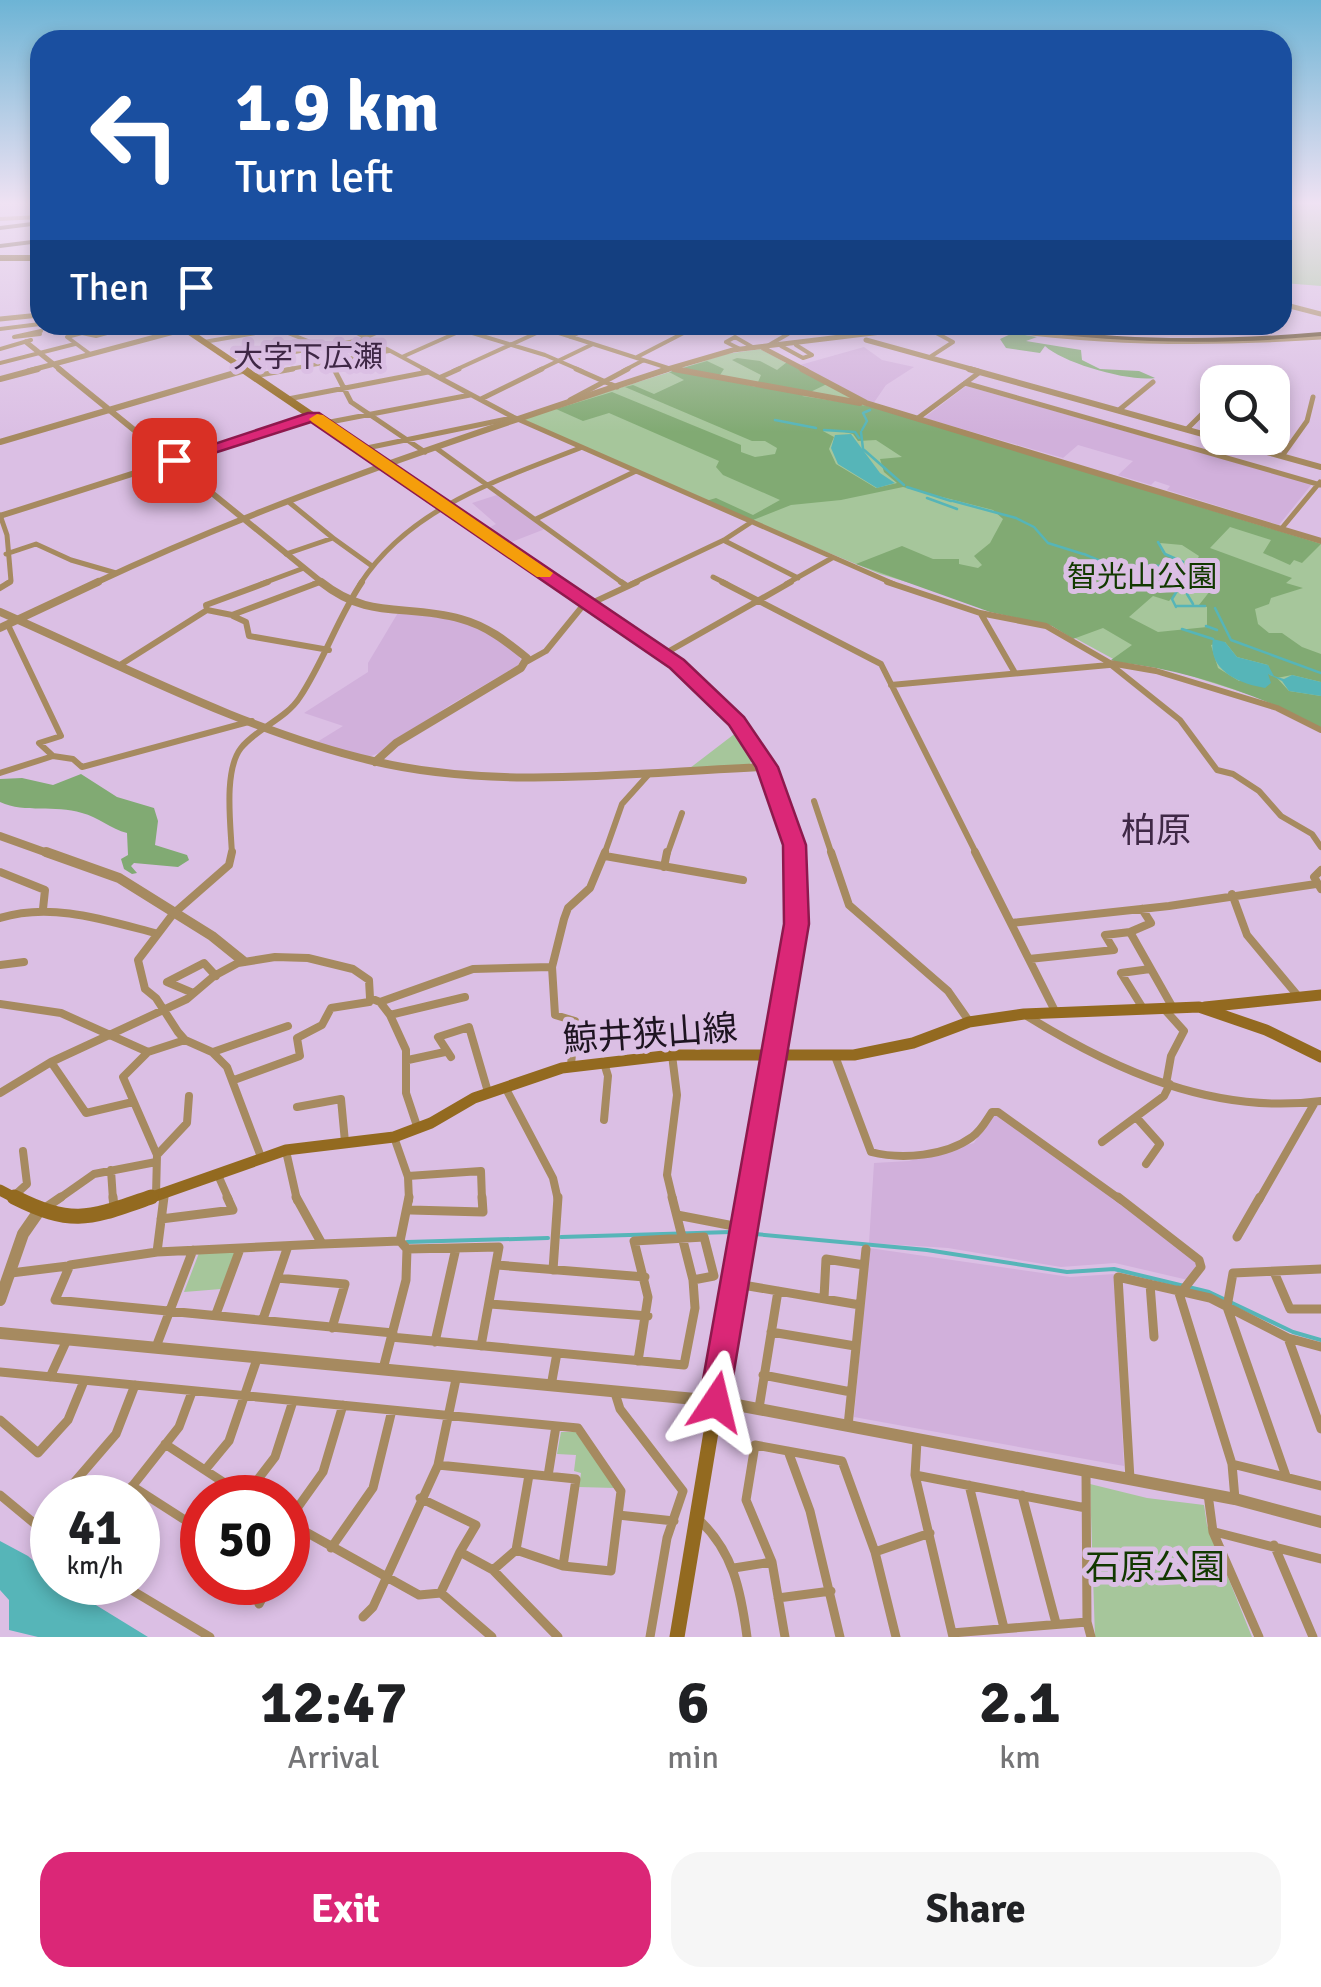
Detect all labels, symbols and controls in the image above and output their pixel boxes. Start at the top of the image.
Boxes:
text: 1.9 km [235,64,439,150]
icon: left [70,70,200,200]
text: Turn left [235,150,394,205]
icon: arrive [169,260,224,315]
text: Then [70,264,149,311]
district label: 大字下広瀬 [233,339,383,376]
map controls [1200,365,1290,455]
button: search [1200,365,1290,455]
pin [132,418,217,503]
icon: arrive [147,433,202,488]
park label: 智光山公園 [1067,559,1217,596]
district label: 柏原 [1121,809,1191,852]
street label: 鯨井狭山線 [561,1006,739,1062]
position arrow [664,1350,768,1454]
speed limit sign: 50 [180,1475,310,1605]
text: 41 [68,1497,122,1559]
park label: 石原公園 [1085,1546,1225,1589]
text: km/h [67,1550,123,1581]
text: 12:47 [260,1666,407,1740]
text: 6 [677,1666,709,1740]
text: 2.1 [979,1666,1061,1740]
text: Arrival [288,1738,380,1777]
text: min [667,1738,719,1777]
text: km [999,1738,1041,1777]
button: Exit [40,1852,651,1967]
button: Share [671,1852,1281,1967]

